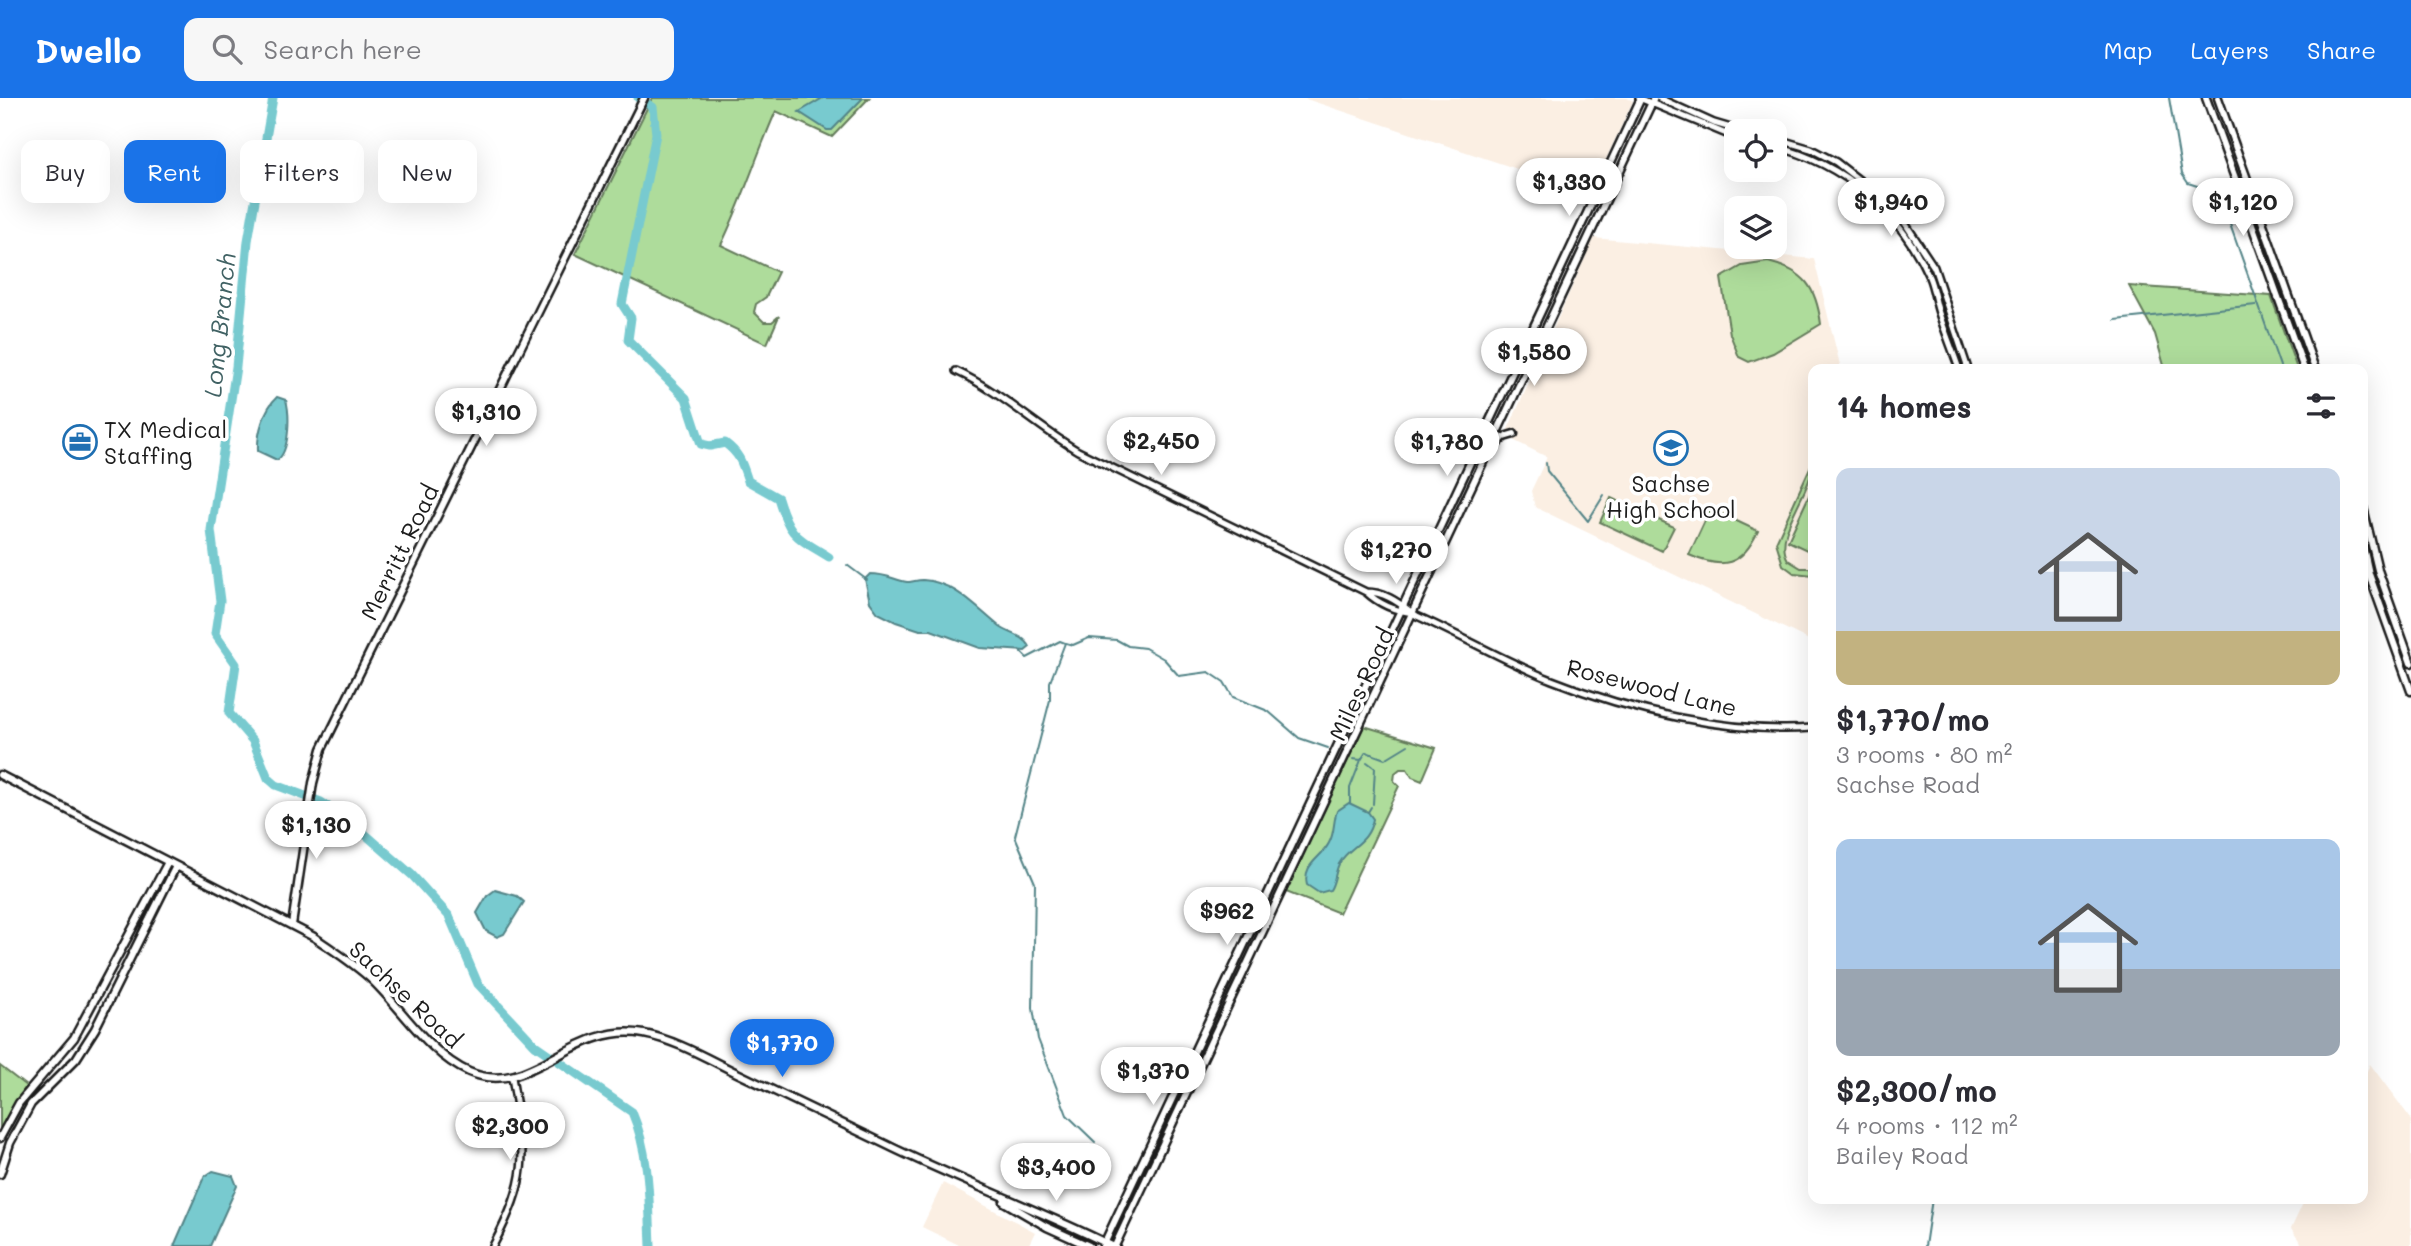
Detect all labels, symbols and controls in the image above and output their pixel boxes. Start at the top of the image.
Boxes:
search box [184,18,674,81]
text: Dwello [35,28,142,71]
icon: search [208,30,246,68]
text: Search here [264,32,422,66]
text: Map [2104,34,2152,65]
text: Layers [2190,34,2269,65]
text: Share [2307,34,2376,65]
map controls [1724,119,1787,259]
button: locate [1724,119,1787,182]
chip: Buy [21,140,110,203]
chip: Rent [124,140,226,203]
chip: Filters [240,140,364,203]
chip: New [378,140,477,203]
pin: $1,330 [1512,158,1626,218]
text: $1,330 [1532,166,1606,196]
pin: $1,940 [1834,178,1948,238]
pin: $1,120 [2186,178,2300,238]
text: $1,940 [1854,186,1928,216]
text: $1,120 [2208,186,2278,216]
button: layers [1724,196,1787,259]
water label: Long Branch [196,251,242,399]
pin: $1,580 [1477,328,1591,388]
text: $1,580 [1497,336,1571,366]
text: 14 homes [1836,386,1972,426]
icon: filters [2302,387,2340,425]
pin: $1,310 [429,388,543,448]
text: $1,310 [451,396,521,426]
place label: TX Medical Staffing [104,414,227,470]
pin: $2,450 [1104,418,1218,477]
pin: $1,780 [1390,418,1504,478]
office icon: TX Medical Staffing [61,423,99,461]
text: $2,450 [1123,425,1199,455]
text: $1,780 [1410,426,1484,456]
school or university icon: Sachse High School [1652,429,1690,467]
place label: Sachse High School [1606,468,1736,524]
street label: Merritt Road [353,479,445,625]
icon: home [2025,514,2151,640]
pin: $1,270 [1339,526,1453,586]
text: $1,270 [1360,534,1432,564]
street label: Miles Road [1322,623,1400,745]
street label: Rosewood Lane [1564,651,1740,723]
text: $1,770/mo [1836,699,1989,739]
text: 3 rooms · 80 m² [1836,739,2012,769]
text: Sachse Road [1836,769,1980,799]
pin: $1,130 [259,802,373,861]
text: $1,130 [281,809,351,839]
icon: home [2025,885,2151,1011]
pin: $962 [1186,888,1268,947]
text: $962 [1200,895,1254,925]
street label: Sachse Road [343,934,469,1054]
pin: $1,770 [725,1020,839,1079]
text: $1,770 [746,1027,818,1057]
pin: $1,370 [1096,1048,1210,1107]
text: $1,370 [1117,1055,1189,1085]
text: $2,300/mo [1836,1070,1997,1110]
pin: $2,300 [453,1102,567,1162]
text: $2,300 [471,1110,549,1140]
text: 4 rooms · 112 m² [1836,1110,2018,1140]
text: Bailey Road [1836,1140,1968,1170]
pin: $3,400 [999,1144,1113,1203]
text: $3,400 [1016,1151,1096,1181]

